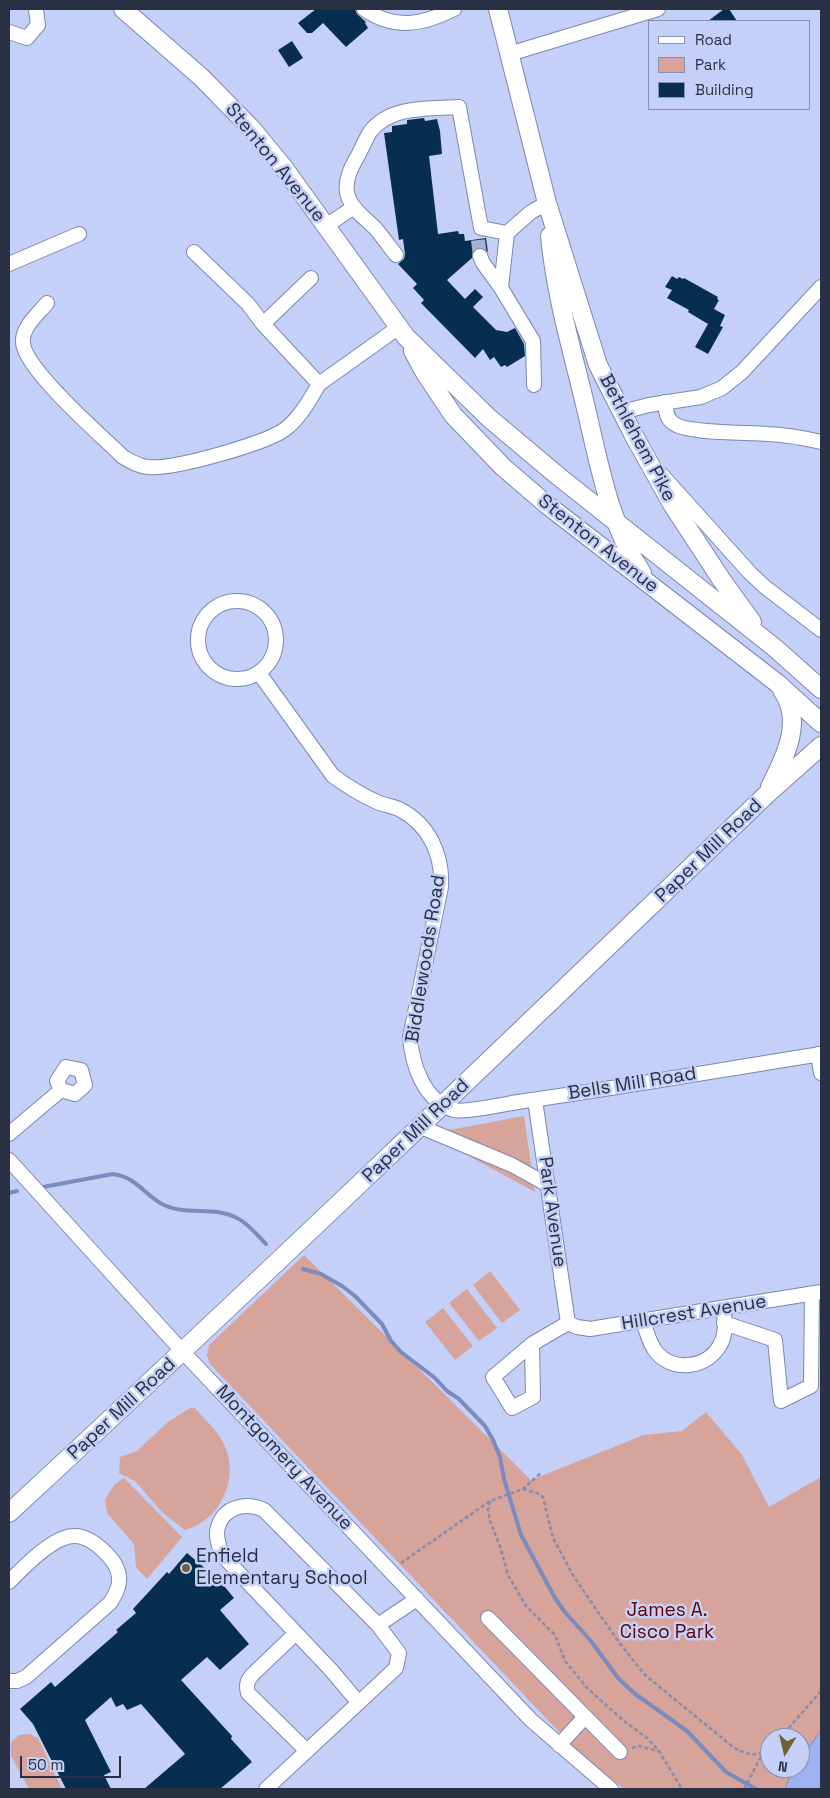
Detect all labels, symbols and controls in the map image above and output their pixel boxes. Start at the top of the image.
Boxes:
legend [648,20,810,110]
text: Road [695,30,732,49]
text: Park [695,55,726,74]
text: Building [695,80,754,99]
street label: Stenton Avenue [220,99,330,227]
street label: Bethlehem Pike [594,370,680,506]
street label: Stenton Avenue [533,490,663,598]
street label: Paper Mill Road [651,794,767,908]
street label: Biddlewoods Road [401,873,451,1045]
street label: Bells Mill Road [566,1063,698,1105]
street label: Paper Mill Road [358,1074,474,1188]
street label: Park Avenue [533,1155,571,1269]
street label: Hillcrest Avenue [620,1290,768,1336]
street label: Paper Mill Road [63,1353,181,1465]
street label: Montgomery Avenue [211,1381,357,1535]
place label: Enfield Elementary School [196,1546,368,1590]
marker: Enfield Elementary School [180,1562,192,1574]
park label: James A. Cisco Park [620,1600,714,1644]
north arrow [760,1728,810,1778]
scale bar [22,1746,124,1778]
text: 50 m [28,1755,63,1774]
text: N [777,1757,789,1776]

